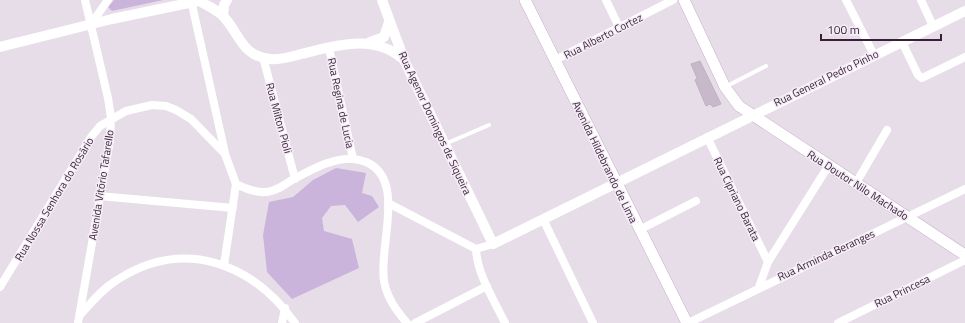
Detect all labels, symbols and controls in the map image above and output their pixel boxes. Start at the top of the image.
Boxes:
street label: Rua Alberto Cortez [561,9,645,63]
scale bar [821,16,941,42]
text: 100 m [827,20,860,39]
street label: Rua General Pedro Pinho [771,46,881,110]
street label: Rua Agenor Domingos de Siqueira [395,49,476,198]
street label: Rua Regina de Lucia [324,56,359,150]
street label: Rua Milton Pioli [262,81,296,155]
street label: Avenida Hildebrando de Lima [568,98,642,226]
street label: Avenida Vitório Tafarello [84,128,118,241]
street label: Rua Nossa Senhora do Rosário [11,134,98,264]
street label: Rua Doutor Nilo Machado [804,146,912,224]
street label: Rua Cipriano Barata [710,154,764,244]
street label: Rua Arminda Beranges [775,225,877,285]
street label: Rua Princesa [871,270,933,311]

